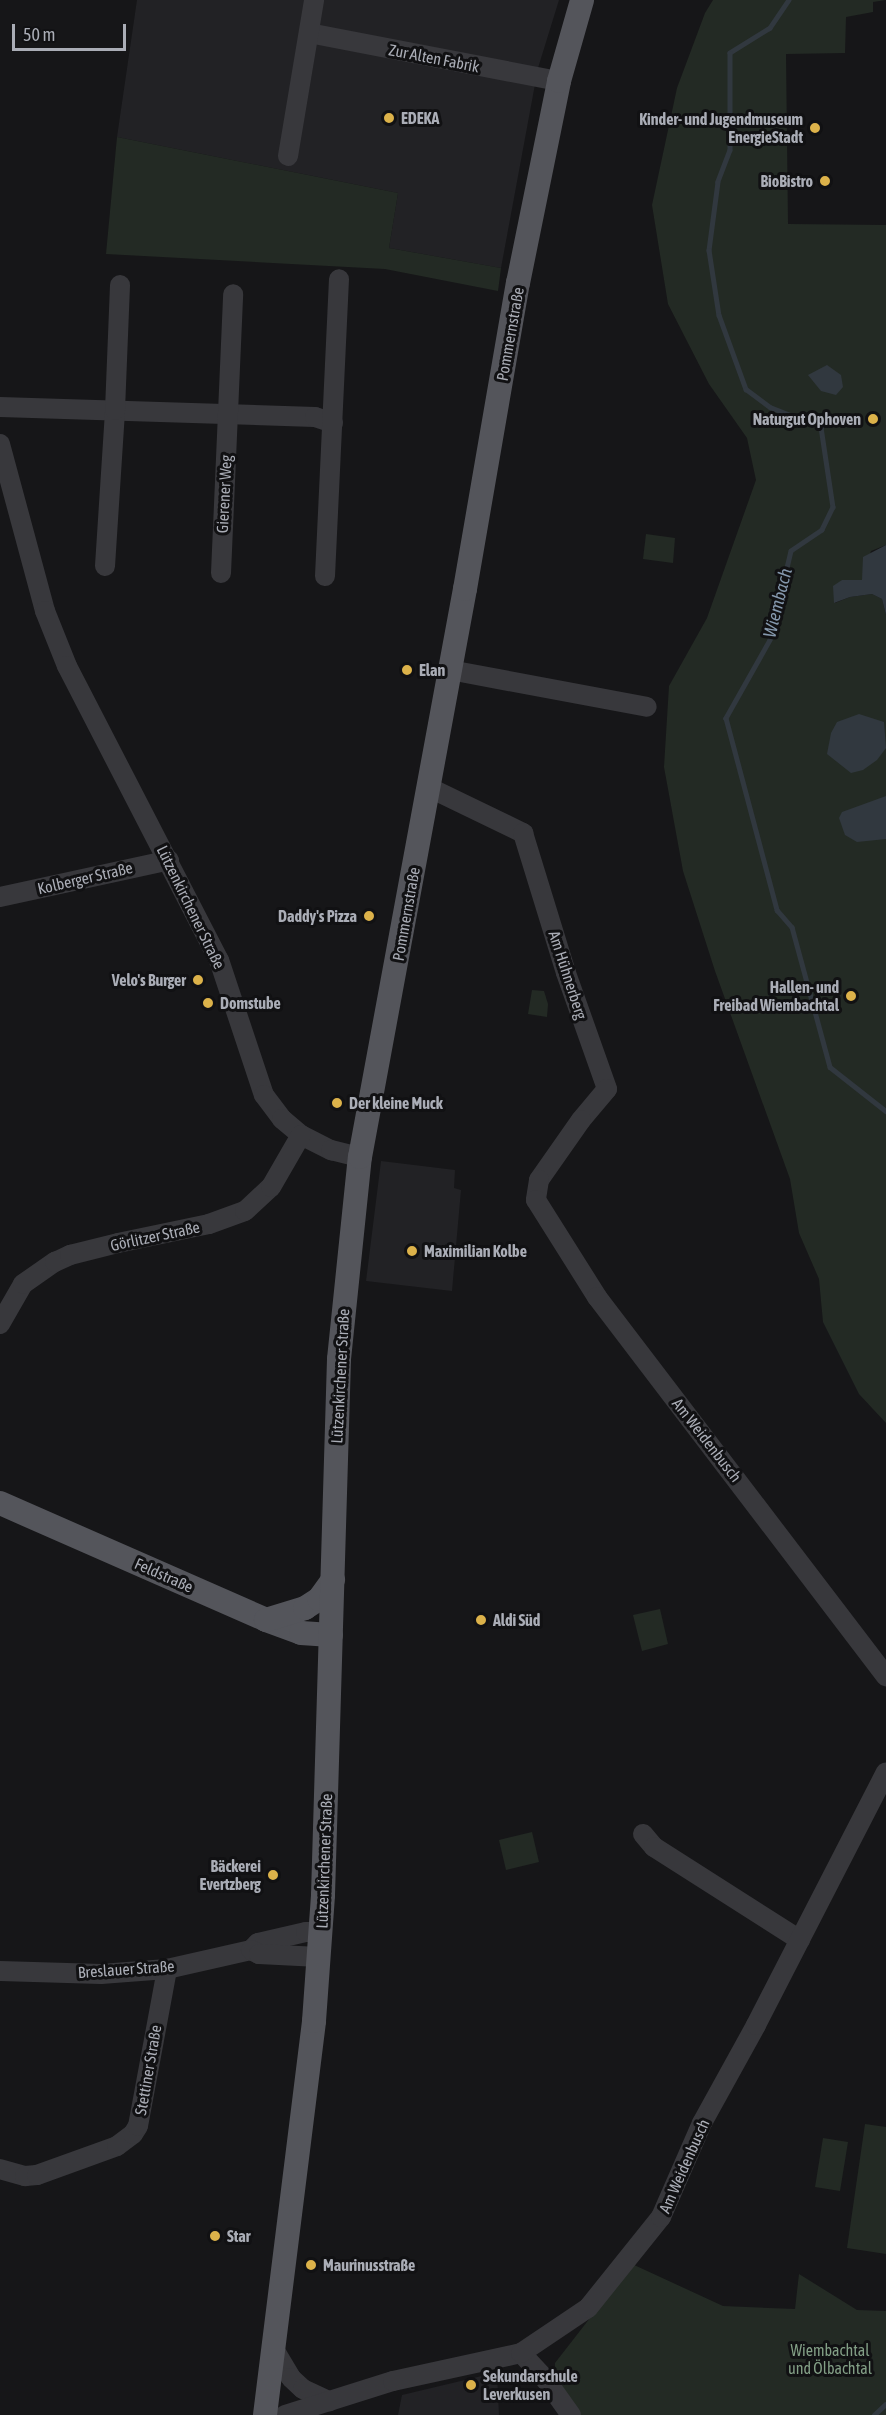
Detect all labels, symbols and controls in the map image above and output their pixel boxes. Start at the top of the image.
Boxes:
scale bar [15,12,129,50]
text: 50 m [23,24,55,45]
street label: Zur Alten Fabrik [387,40,481,76]
place label: EDEKA [401,108,439,128]
place label: Kinder- und Jugendmuseum EnergieStadt [639,109,803,147]
marker: EDEKA [382,111,396,125]
marker: Kinder- und Jugendmuseum EnergieStadt [808,121,822,135]
place label: BioBistro [760,171,813,191]
marker: BioBistro [818,174,832,188]
street label: Pommernstraße [492,286,528,382]
place label: Naturgut Ophoven [753,409,861,429]
marker: Naturgut Ophoven [866,412,880,426]
street label: Gierener Weg [212,454,236,534]
water label: Wiembach [759,566,797,640]
place label: Elan [419,660,445,680]
marker: Elan [400,663,414,677]
street label: Lützenkirchener Straße [153,842,229,972]
street label: Kolberger Straße [36,858,134,898]
street label: Pommernstraße [388,866,424,962]
place label: Daddy's Pizza [278,906,357,926]
marker: Daddy's Pizza [362,909,376,923]
street label: Am Hühnerberg [545,928,591,1022]
place label: Velo's Burger [112,970,186,990]
marker: Velo's Burger [191,973,205,987]
place label: Hallen- und Freibad Wiembachtal [713,977,839,1015]
marker: Hallen- und Freibad Wiembachtal [844,989,858,1003]
place label: Domstube [220,993,281,1013]
marker: Domstube [201,996,215,1010]
place label: Der kleine Muck [349,1093,443,1113]
marker: Der kleine Muck [330,1096,344,1110]
street label: Görlitzer Straße [109,1217,201,1255]
place label: Maximilian Kolbe [424,1241,527,1261]
marker: Maximilian Kolbe [405,1244,419,1258]
street label: Lützenkirchener Straße [327,1308,353,1444]
street label: Am Weidenbusch [668,1394,746,1486]
street label: Feldstraße [132,1554,196,1596]
place label: Aldi Süd [493,1610,540,1630]
marker: Aldi Süd [474,1613,488,1627]
street label: Lützenkirchener Straße [312,1793,336,1929]
place label: Bäckerei Evertzberg [200,1856,261,1894]
marker: Bäckerei Evertzberg [266,1868,280,1882]
street label: Breslauer Straße [77,1956,175,1982]
street label: Stettiner Straße [131,2023,165,2117]
street label: Am Weidenbusch [655,2116,713,2216]
place label: Star [227,2226,250,2246]
marker: Star [208,2229,222,2243]
place label: Maurinusstraße [323,2255,415,2275]
marker: Maurinusstraße [304,2258,318,2272]
park label: Wiembachtal und Ölbachtal [788,2340,872,2378]
place label: Sekundarschule Leverkusen [483,2366,578,2404]
marker: Sekundarschule Leverkusen [464,2378,478,2392]

